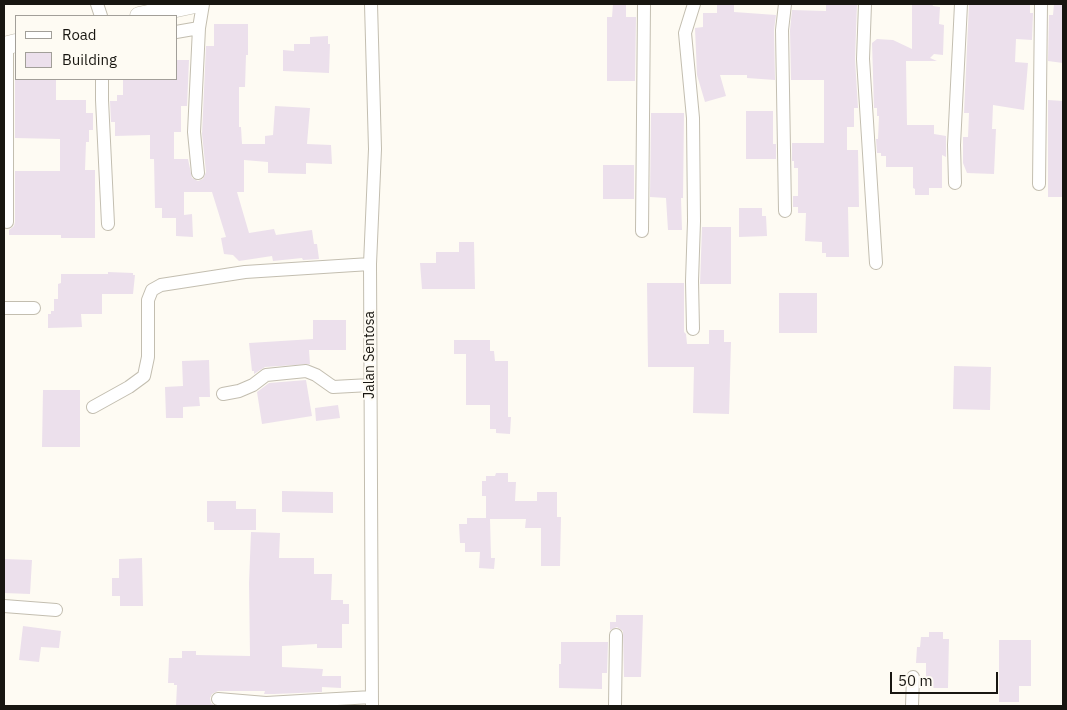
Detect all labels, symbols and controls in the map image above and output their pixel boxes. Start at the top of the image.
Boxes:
legend [15,15,178,80]
text: Road [62,25,97,44]
text: Building [62,50,117,69]
street label: Jalan Sentosa [362,311,378,399]
scale bar [892,662,1000,694]
text: 50 m [898,671,933,690]

